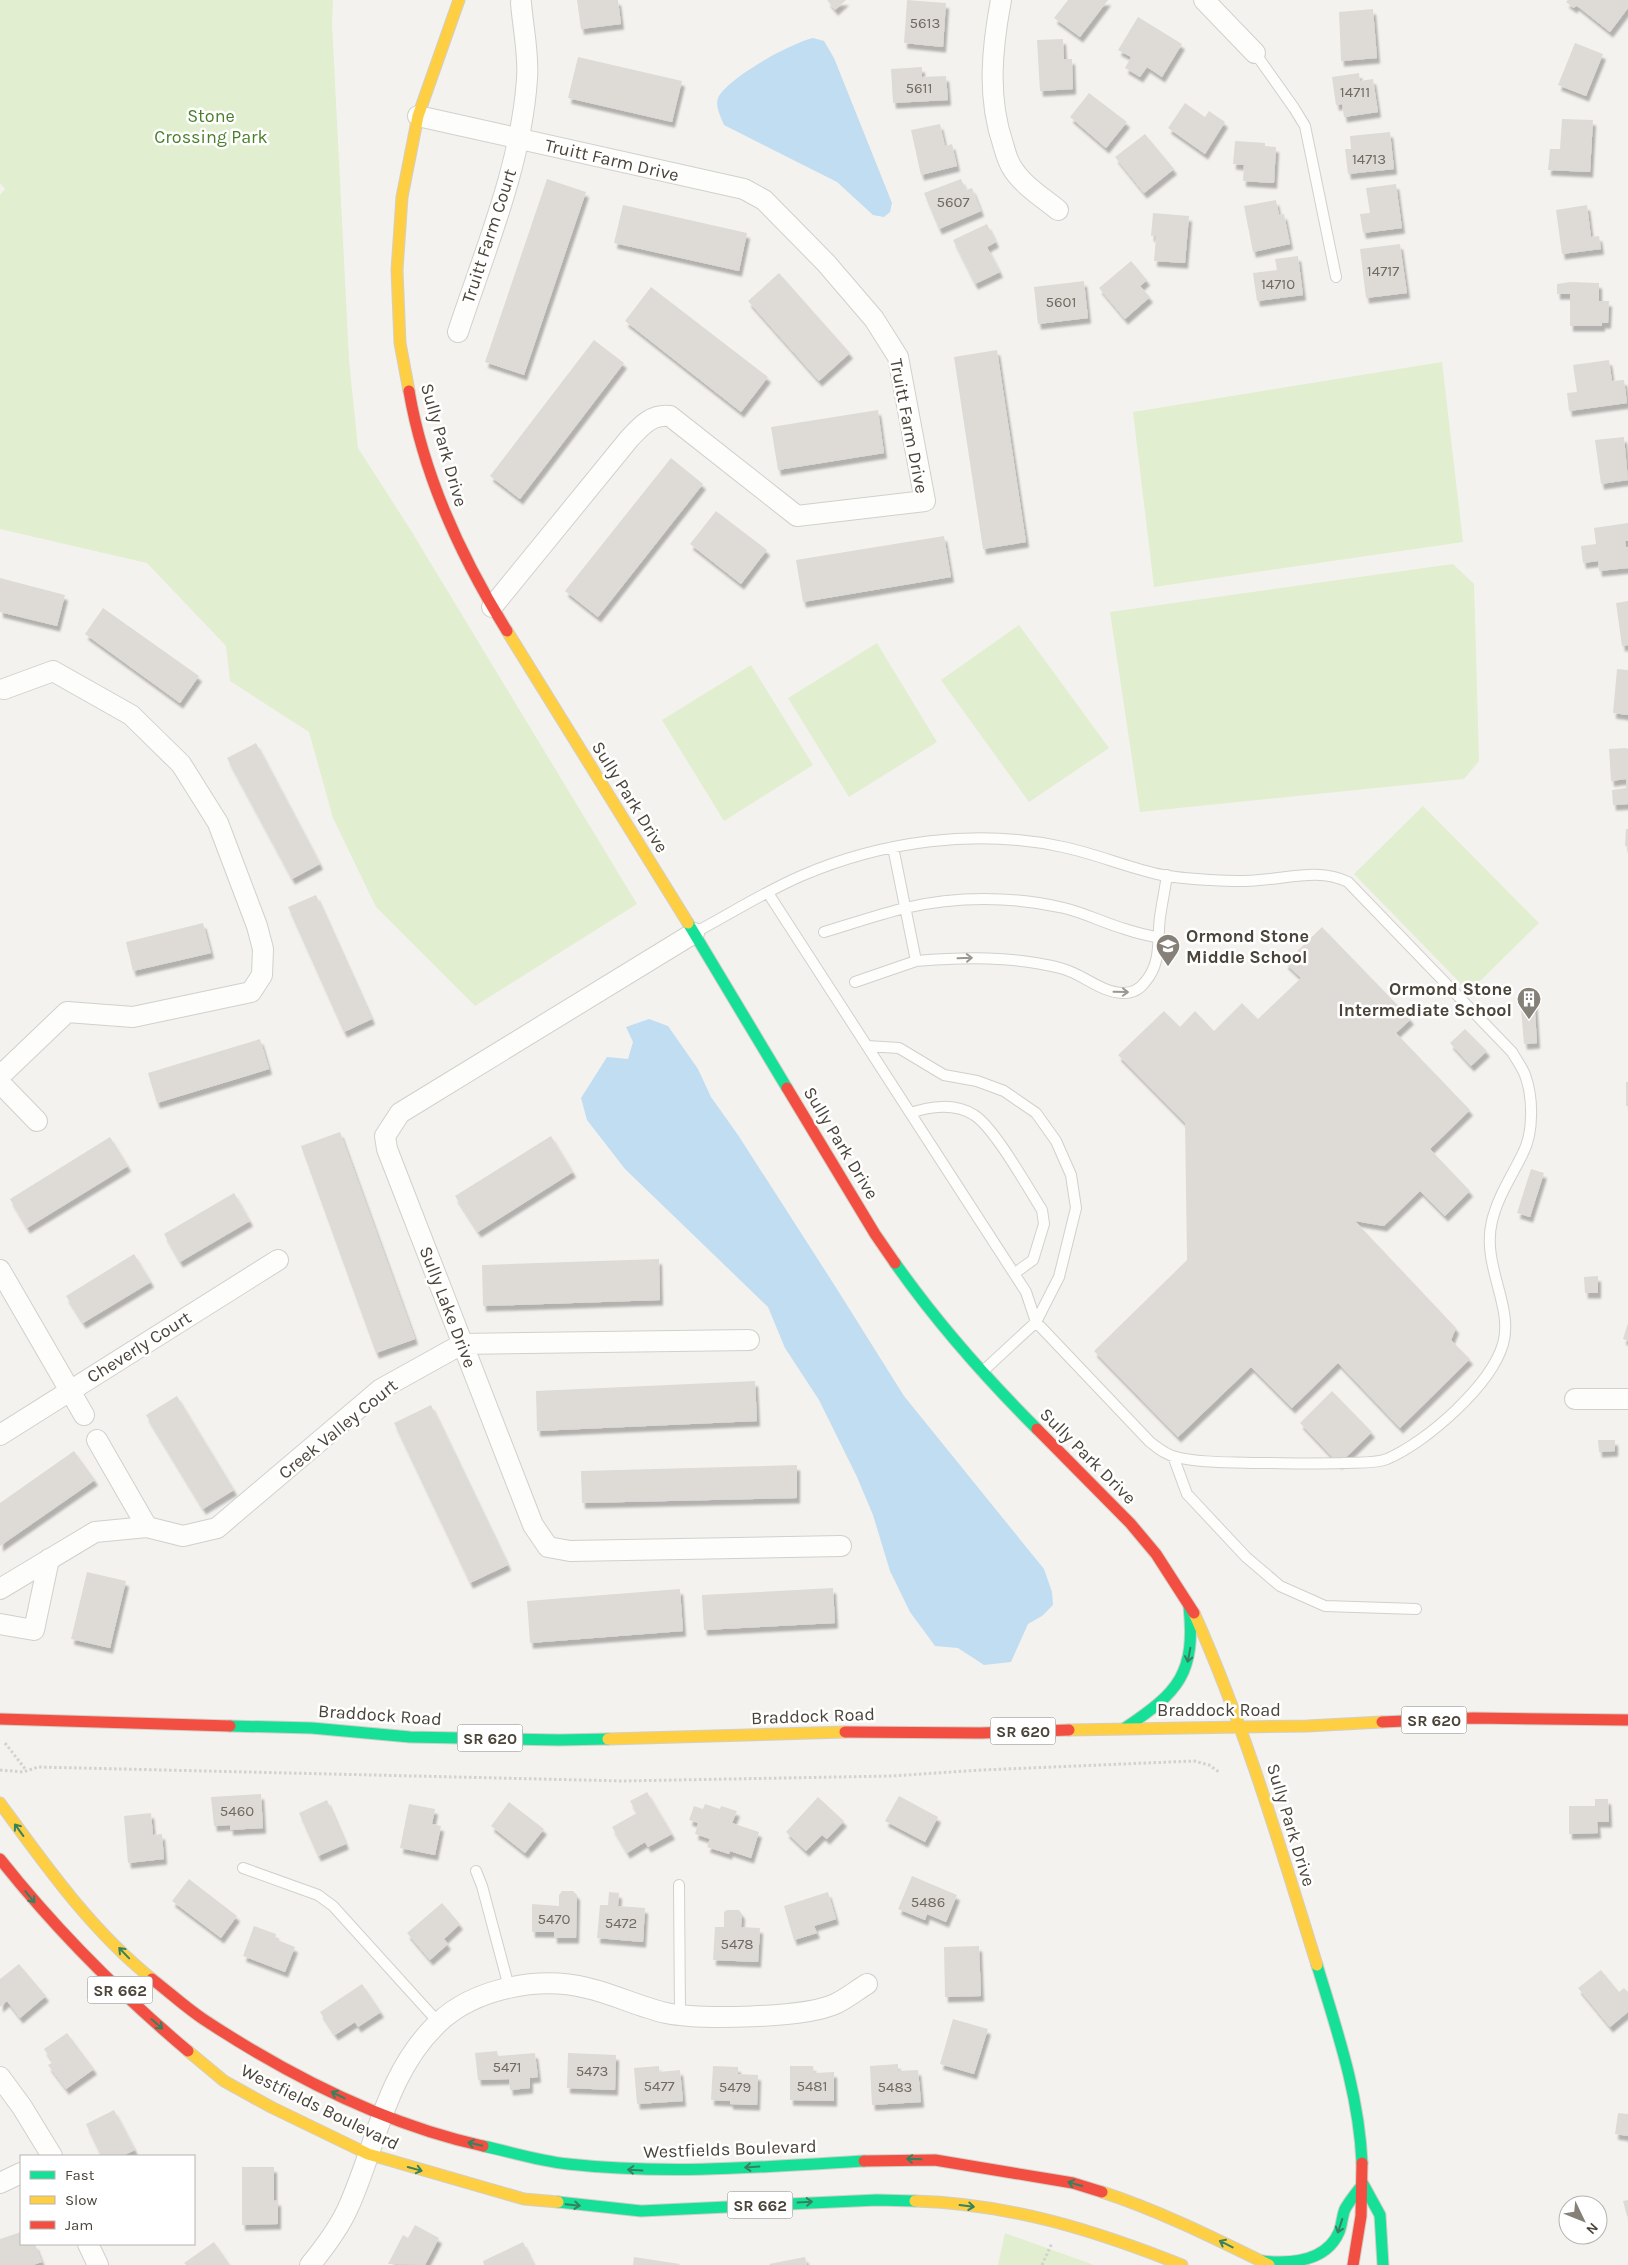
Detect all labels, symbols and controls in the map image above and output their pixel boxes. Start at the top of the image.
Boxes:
house number: 5613 [910,14,940,32]
house number: 5611 [906,79,932,97]
house number: 14711 [1340,83,1370,101]
park label: Stone Crossing Park [154,105,268,148]
street label: Truitt Farm Drive [543,134,681,186]
house number: 14713 [1352,150,1386,168]
street label: Truitt Farm Court [457,166,521,306]
house number: 5607 [937,193,970,211]
house number: 14717 [1367,262,1399,280]
house number: 14710 [1261,275,1295,293]
house number: 5601 [1046,293,1076,311]
street label: Truitt Farm Drive [885,357,933,495]
street label: Sully Park Drive [416,381,472,509]
street label: Sully Park Drive [587,737,673,857]
place label: Ormond Stone Middle School [1186,925,1309,968]
school or university icon: Ormond Stone Middle School [1155,933,1181,967]
one-way arrow [957,954,973,963]
place label: Ormond Stone Intermediate School [1338,978,1512,1021]
building icon: Ormond Stone Intermediate School [1516,986,1542,1020]
one-way arrow [1112,987,1129,997]
street label: Sully Park Drive [799,1083,883,1203]
street label: Sully Lake Drive [415,1243,481,1371]
street label: Cheverly Court [83,1306,195,1388]
street label: Creek Valley Court [274,1374,402,1484]
street label: Sully Park Drive [1035,1403,1141,1509]
one-way arrow [1184,1646,1194,1662]
street label: Braddock Road [1157,1699,1281,1721]
street label: Braddock Road [317,1700,443,1730]
street label: Braddock Road [751,1703,875,1729]
road number: SR 620 [1402,1706,1466,1734]
road number: SR 620 [990,1718,1056,1744]
road number: SR 620 [458,1725,522,1752]
street label: Sully Park Drive [1262,1761,1320,1889]
house number: 5460 [220,1802,254,1820]
one-way arrow [14,1823,24,1837]
one-way arrow [25,1890,36,1903]
house number: 5486 [911,1893,945,1911]
house number: 5470 [538,1910,570,1928]
house number: 5472 [605,1914,637,1932]
house number: 5478 [720,1935,754,1953]
one-way arrow [118,1947,130,1960]
road number: SR 662 [88,1976,152,2004]
one-way arrow [150,2019,163,2030]
house number: 5471 [493,2058,521,2076]
street label: Westfields Boulevard [237,2059,403,2155]
house number: 5473 [576,2062,608,2080]
house number: 5477 [644,2077,674,2095]
house number: 5481 [796,2077,828,2095]
house number: 5479 [719,2078,751,2096]
house number: 5483 [878,2078,912,2096]
one-way arrow [331,2090,346,2100]
street label: Westfields Boulevard [643,2135,817,2163]
one-way arrow [467,2139,483,2148]
legend [20,2155,195,2245]
one-way arrow [907,2155,923,2164]
one-way arrow [744,2162,760,2172]
one-way arrow [406,2165,422,2174]
one-way arrow [627,2165,643,2174]
text: Fast [65,2166,95,2184]
one-way arrow [1067,2179,1083,2189]
text: Slow [65,2191,97,2209]
road number: SR 662 [728,2192,792,2218]
north arrow [1558,2195,1608,2245]
one-way arrow [797,2198,813,2207]
one-way arrow [565,2200,581,2210]
one-way arrow [959,2201,975,2211]
text: Jam [65,2216,93,2234]
one-way arrow [1335,2218,1344,2234]
text: N [1582,2219,1602,2238]
one-way arrow [1218,2238,1233,2248]

